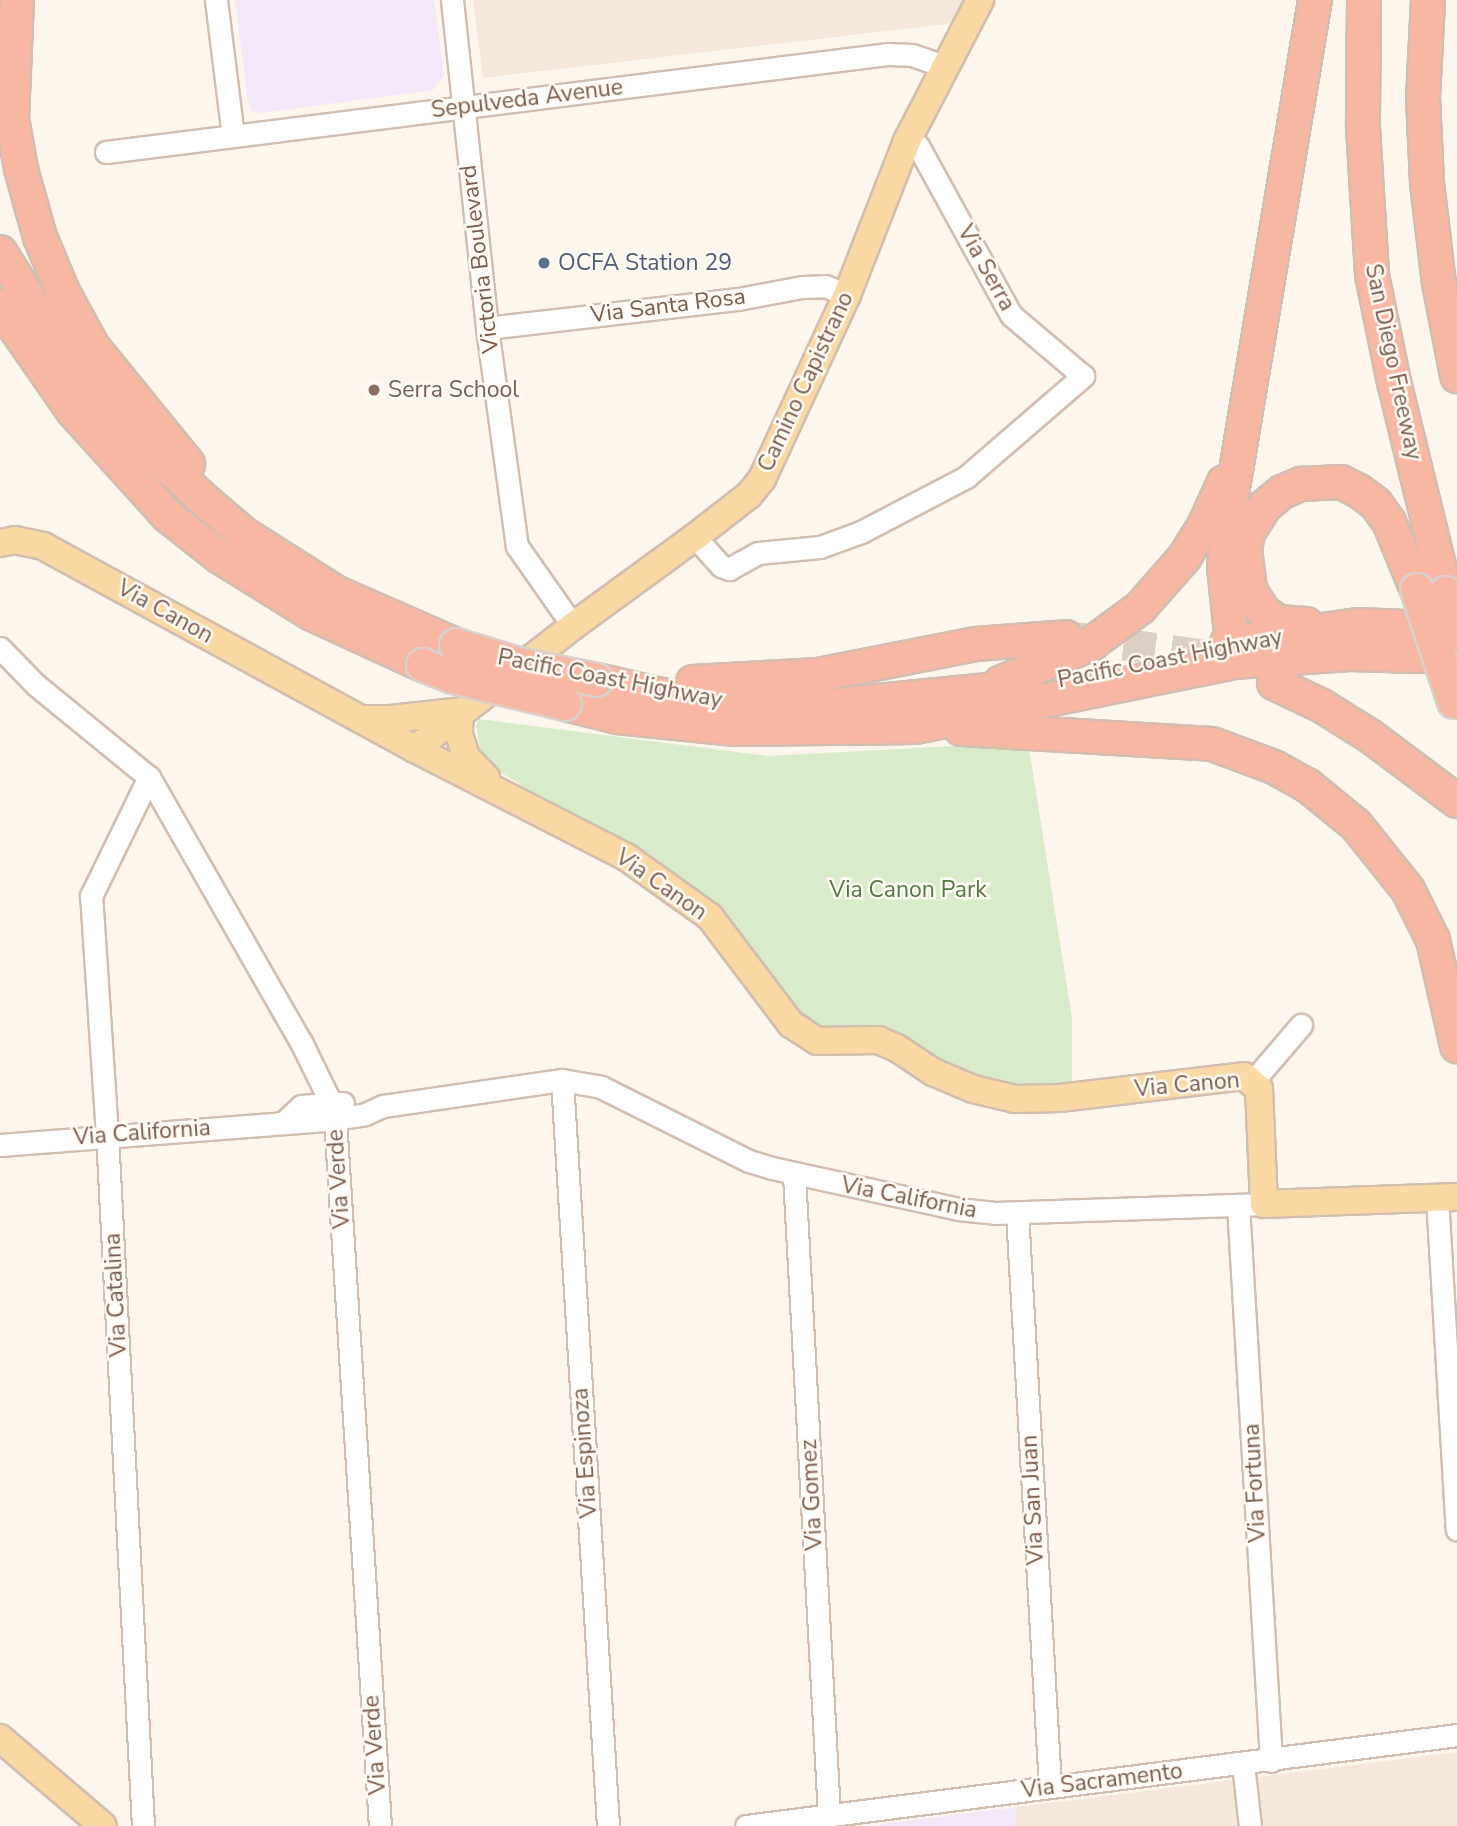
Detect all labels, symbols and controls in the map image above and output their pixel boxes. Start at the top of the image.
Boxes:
street label: Sepulveda Avenue [430,74,624,124]
street label: Victoria Boulevard [455,163,505,355]
street label: Via Serra [951,220,1021,316]
place label: OCFA Station 29 [558,249,732,277]
marker: OCFA Station 29 [536,255,552,271]
street label: San Diego Freeway [1359,261,1427,463]
street label: Via Santa Rosa [589,283,747,329]
street label: Camino Capistrano [752,288,860,476]
place label: Serra School [388,376,519,404]
marker: Serra School [366,382,382,398]
street label: Via Canon [112,574,218,650]
street label: Pacific Coast Highway [1055,624,1285,694]
street label: Pacific Coast Highway [495,644,725,714]
street label: Via Canon [610,843,712,927]
park label: Via Canon Park [829,876,987,904]
street label: Via Canon [1133,1067,1241,1103]
street label: Via California [72,1114,212,1152]
street label: Via Verde [322,1128,356,1230]
street label: Via California [839,1171,979,1225]
street label: Via Catalina [99,1232,133,1358]
street label: Via Espinoza [567,1387,603,1519]
street label: Via Fortuna [1238,1423,1272,1543]
street label: Via San Juan [1016,1434,1050,1566]
street label: Via Gomez [795,1439,829,1551]
street label: Via Verde [358,1694,392,1796]
street label: Via Sacramento [1020,1757,1184,1805]

